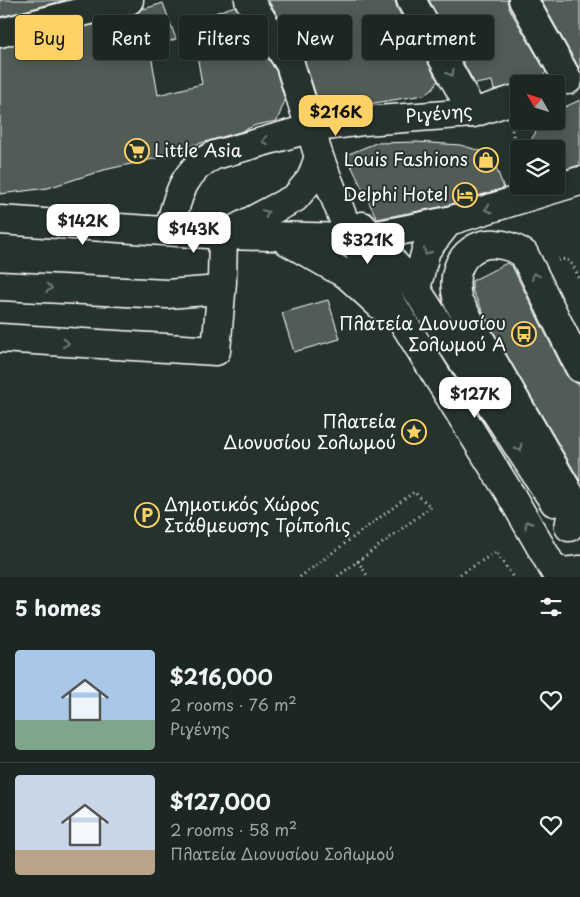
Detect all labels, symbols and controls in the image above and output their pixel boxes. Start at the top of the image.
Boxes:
chip: Buy [15,15,83,60]
chip: Rent [93,15,169,60]
chip: Filters [179,15,268,60]
chip: New [278,15,352,60]
chip: Apartment [362,15,494,60]
one-way arrow [445,68,455,77]
north arrow [510,75,565,130]
map controls [510,75,565,195]
pin: $216K [301,94,371,137]
street label: Ριγένης [404,96,474,129]
text: $216K [310,99,362,123]
one-way arrow [261,135,269,146]
place label: Little Asia [154,136,242,163]
supermarket icon: Little Asia [124,138,150,164]
button: layers [510,140,565,195]
place label: Louis Fashions [344,145,468,172]
shop icon: Louis Fashions [473,147,499,173]
place label: Delphi Hotel [343,180,448,207]
hotel icon: Delphi Hotel [452,182,478,208]
pin: $142K [48,204,118,246]
one-way arrow [484,204,492,214]
text: $142K [58,208,108,232]
one-way arrow [261,209,270,220]
pin: $143K [159,212,229,254]
text: $143K [169,216,219,240]
pin: $321K [333,222,403,265]
text: $321K [342,227,394,251]
one-way arrow [422,247,433,256]
one-way arrow [530,272,541,281]
one-way arrow [45,283,53,294]
place label: Πλατεία Διονυσίου Σολωμού Α [339,309,506,357]
bus stop icon: Πλατεία Διονυσίου Σολωμού Α [511,321,537,347]
one-way arrow [62,337,70,348]
pin: $127K [440,376,510,419]
text: $127K [450,381,500,405]
place label: Πλατεία Διονυσίου Σολωμού [223,407,396,455]
place icon: Πλατεία Διονυσίου Σολωμού [401,419,427,445]
one-way arrow [512,443,522,452]
place label: Δημοτικός Χώρος Στάθμευσης Τρίπολις [164,490,350,538]
parking icon: Δημοτικός Χώρος Στάθμευσης Τρίπολις [134,502,160,528]
one-way arrow [524,520,534,529]
text: 5 homes [15,591,101,623]
icon: filters [537,593,565,621]
text: $216,000 [170,660,273,692]
icon: home [55,670,115,730]
icon: heart [537,686,565,714]
text: 2 rooms · 76 m² [170,692,297,716]
text: Ριγένης [170,716,230,740]
text: $127,000 [170,785,271,817]
icon: home [55,795,115,855]
icon: heart [537,811,565,839]
text: 2 rooms · 58 m² [170,817,297,841]
text: Πλατεία Διονυσίου Σολωμού [170,841,394,865]

